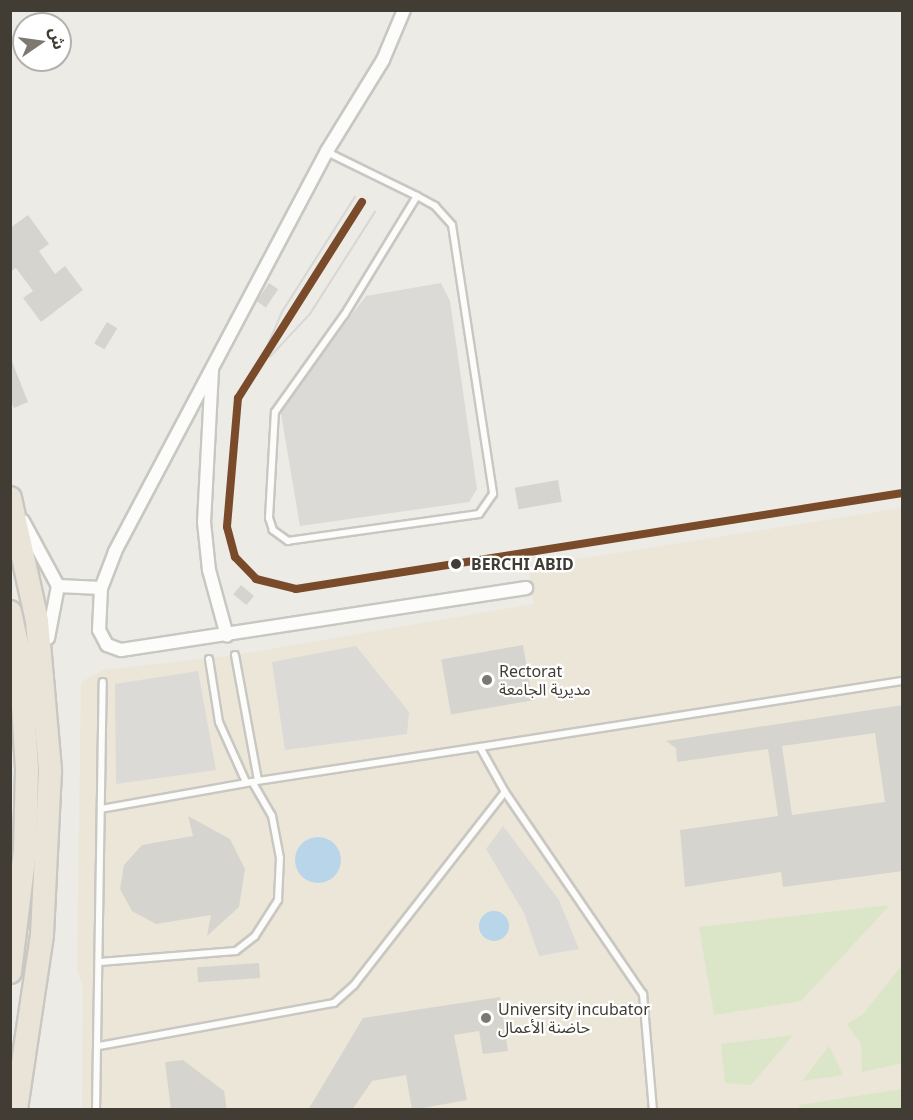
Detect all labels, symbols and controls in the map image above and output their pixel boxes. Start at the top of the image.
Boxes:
north arrow [12,12,72,72]
text: ش [44,25,71,52]
marker: BERCHI ABID [446,554,466,574]
place label: BERCHI ABID [471,554,574,574]
place label: Rectorat مديرية الجامعة [499,661,591,699]
marker: Rectorat مديرية الجامعة [480,673,494,687]
place label: University incubator حاضنة الأعمال [498,999,650,1037]
marker: University incubator حاضنة الأعمال [479,1011,493,1025]

